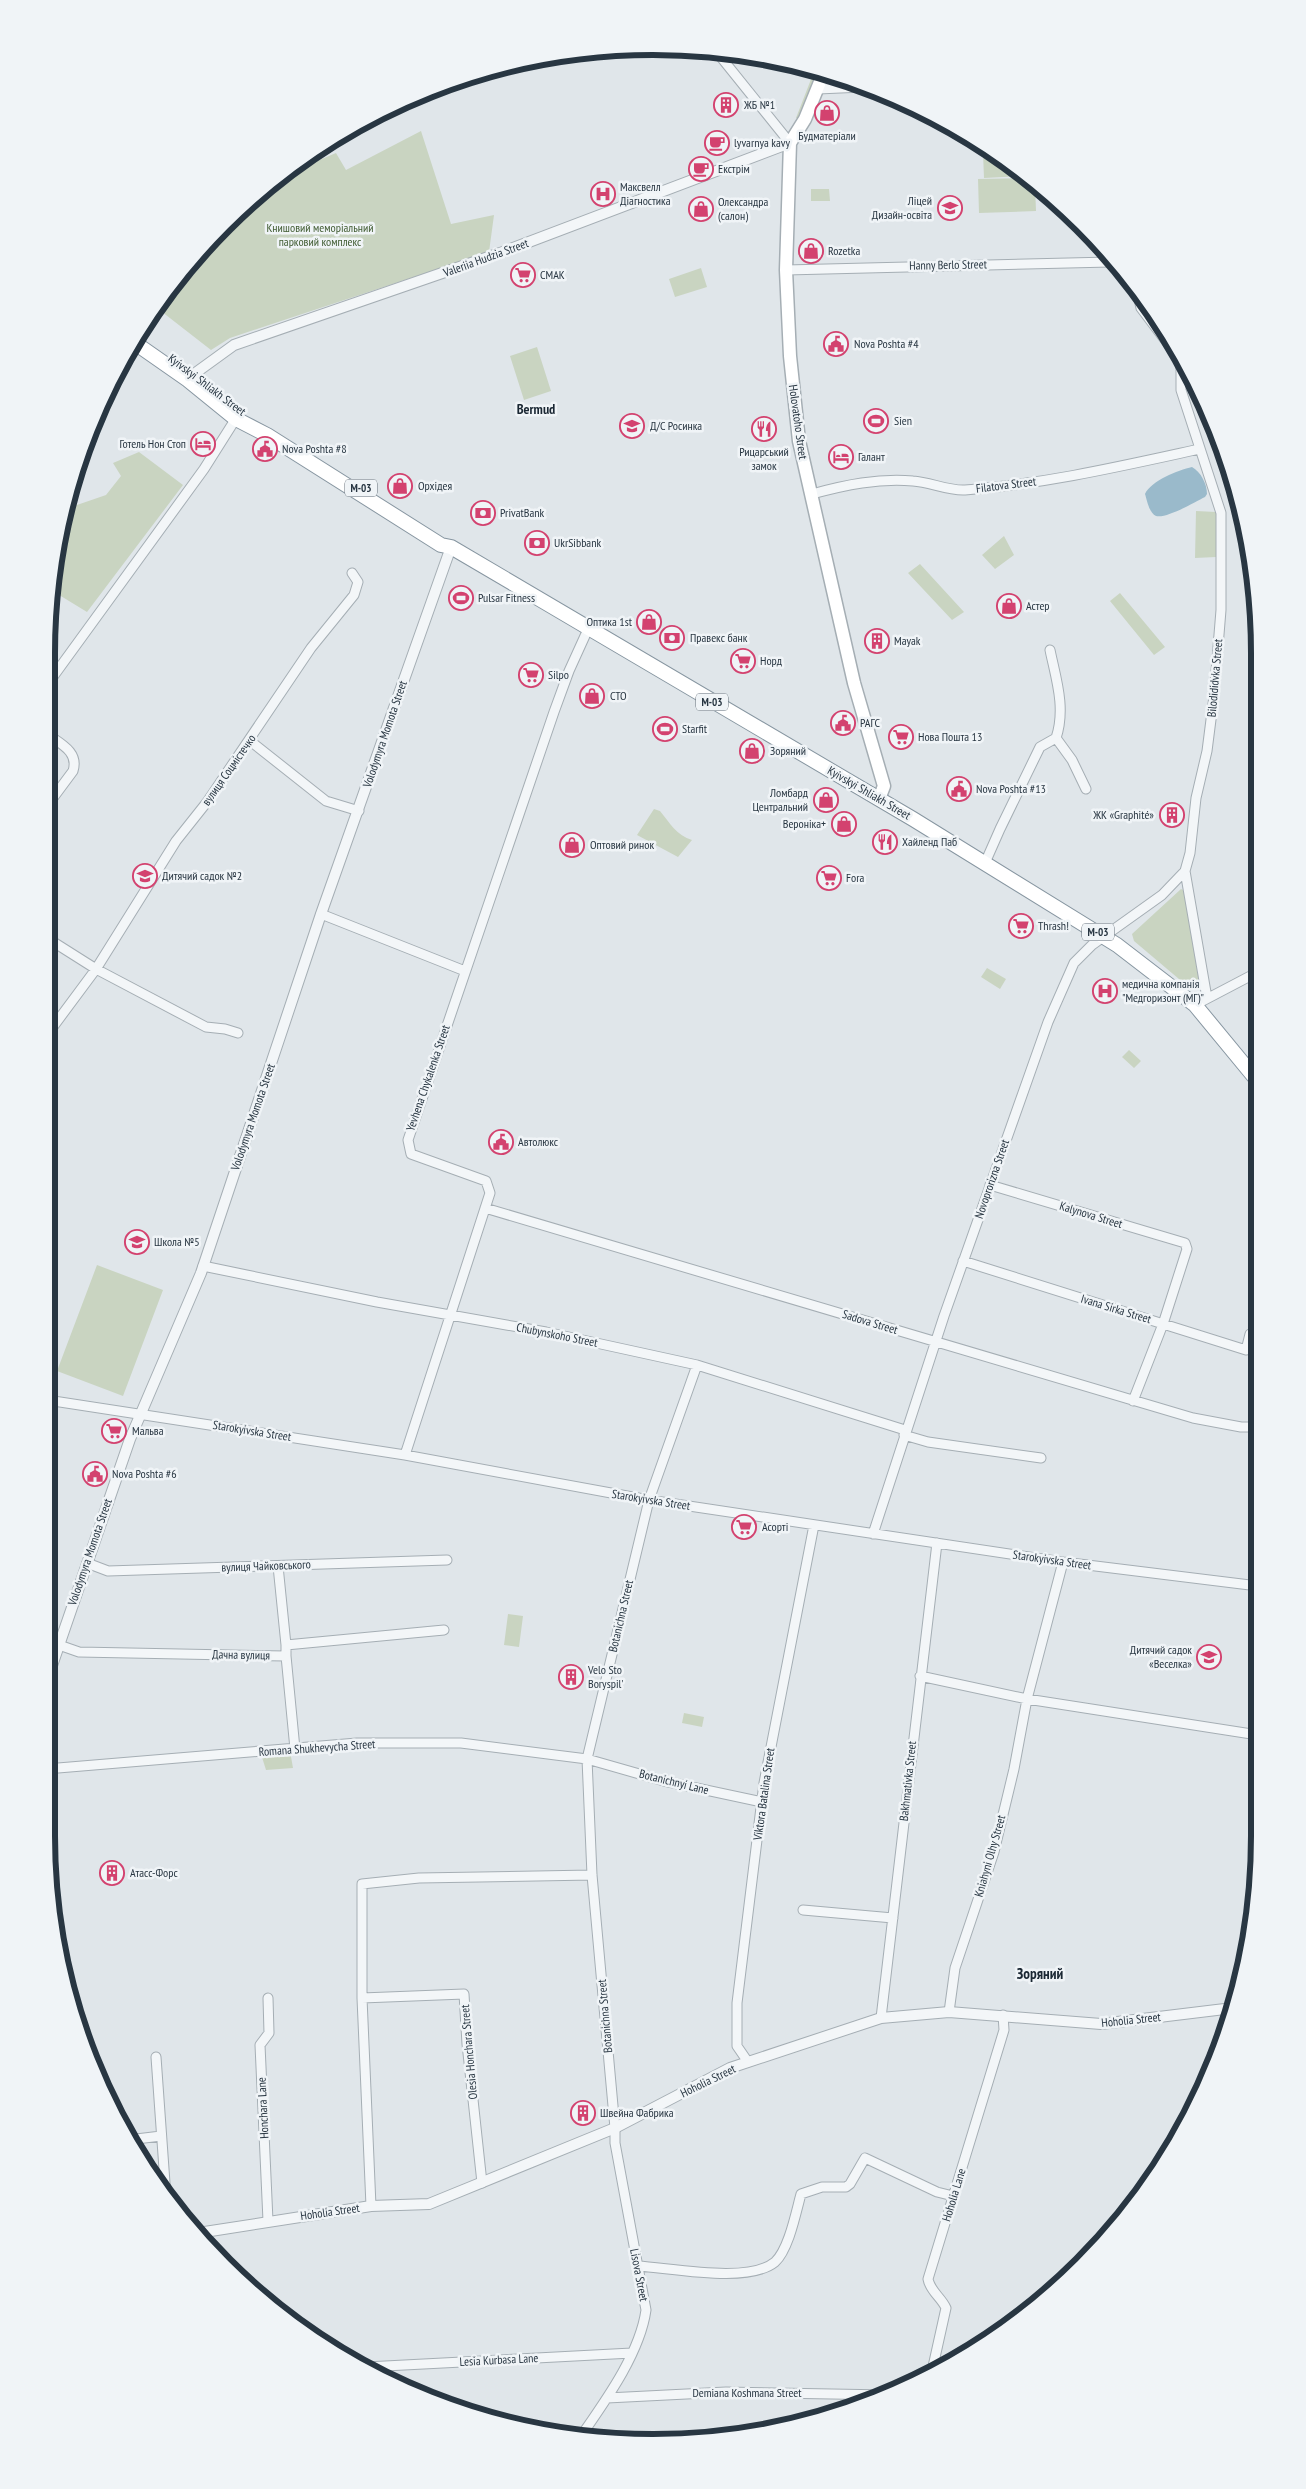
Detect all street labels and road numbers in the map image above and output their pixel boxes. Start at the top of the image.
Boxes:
street label: Valeriia Hudzia Street [440,235,531,280]
street label: Hanny Berlo Street [909,256,988,273]
street label: Kyivskyi Shliakh Street [165,350,250,419]
street label: Holovatoho Street [786,384,811,461]
street label: Filatova Street [975,473,1037,496]
road number: М-03 [345,479,377,496]
street label: Bilodididvka Street [1204,637,1225,718]
street label: Volodymyra Momota Street [359,678,410,790]
road number: М-03 [696,694,728,710]
street label: вулиця Соцмістечко [198,731,259,808]
street label: Kyivskyi Shliakh Street [825,763,914,823]
road number: М-03 [1082,924,1114,940]
street label: Yevhena Chykalenka Street [402,1022,453,1133]
street label: Volodymyra Momota Street [227,1061,278,1173]
street label: Novoprorizna Street [971,1137,1012,1220]
street label: Kalynova Street [1058,1198,1125,1231]
street label: Ivana Sirka Street [1079,1291,1154,1327]
street label: Sadova Street [841,1306,900,1337]
street label: Chubynskoho Street [515,1319,600,1350]
street label: Starokyivska Street [212,1417,293,1444]
street label: Starokyivska Street [611,1486,692,1513]
street label: Volodymyra Momota Street [64,1496,115,1608]
street label: Starokyivska Street [1012,1547,1093,1573]
street label: вулиця Чайковського [221,1556,311,1575]
street label: Botanichna Street [605,1578,636,1654]
street label: Дачна вулиця [212,1646,270,1663]
street label: Romana Shukhevycha Street [258,1736,377,1759]
street label: Bakhmativka Street [896,1739,919,1822]
street label: Viktora Batalina Street [749,1746,778,1842]
street label: Botanichnyi Lane [638,1766,710,1797]
street label: Kniahyni Olhy Street [971,1812,1009,1899]
street label: Botanichna Street [594,1978,615,2053]
street label: Olesia Honchara Street [457,2003,480,2100]
street label: Hoholia Street [1100,2009,1162,2030]
street label: Hoholia Street [678,2060,739,2100]
street label: Honchara Lane [253,2077,272,2139]
street label: Hoholia Lane [938,2166,969,2223]
street label: Hoholia Street [299,2200,361,2223]
street label: Lisova Street [627,2247,652,2303]
street label: Lesia Kurbasa Lane [459,2350,539,2369]
street label: Demiana Koshmana Street [692,2385,802,2400]

